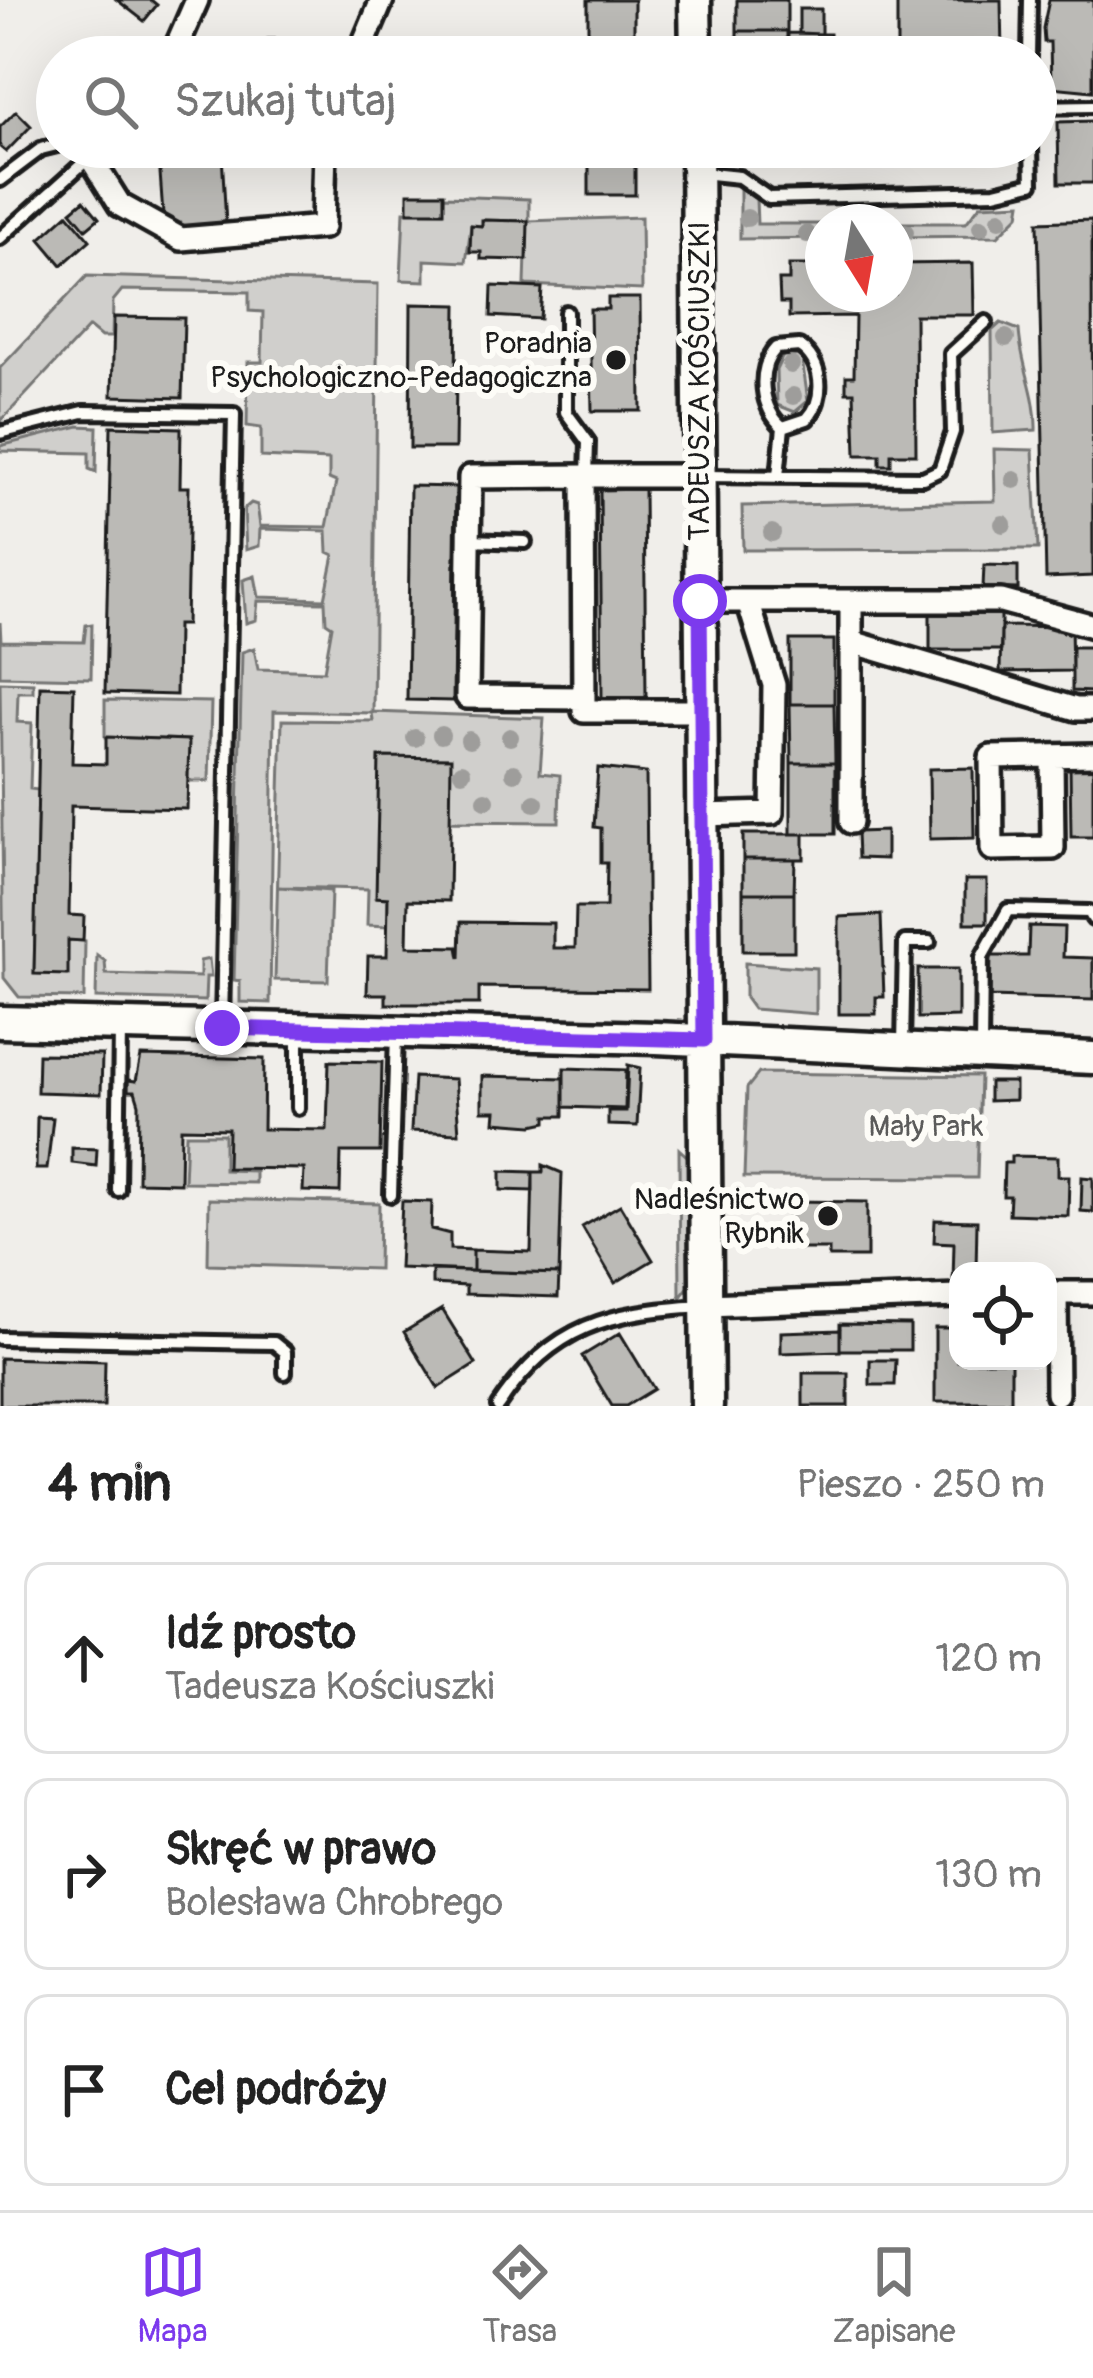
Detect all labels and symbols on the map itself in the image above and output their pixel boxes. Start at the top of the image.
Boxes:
north arrow [805,204,913,312]
street label: TADEUSZA KOŚCIUSZKI [681,221,718,541]
place label: Poradnia Psychologiczno-Pedagogiczna [210,325,592,396]
marker: Poradnia Psychologiczno-Pedagogiczna [603,347,629,373]
route start [673,574,727,628]
route end [195,1001,249,1055]
park label: Mały Park [869,1108,984,1145]
place label: Nadleśnictwo Rybnik [634,1181,804,1252]
marker: Nadleśnictwo Rybnik [815,1203,841,1229]

